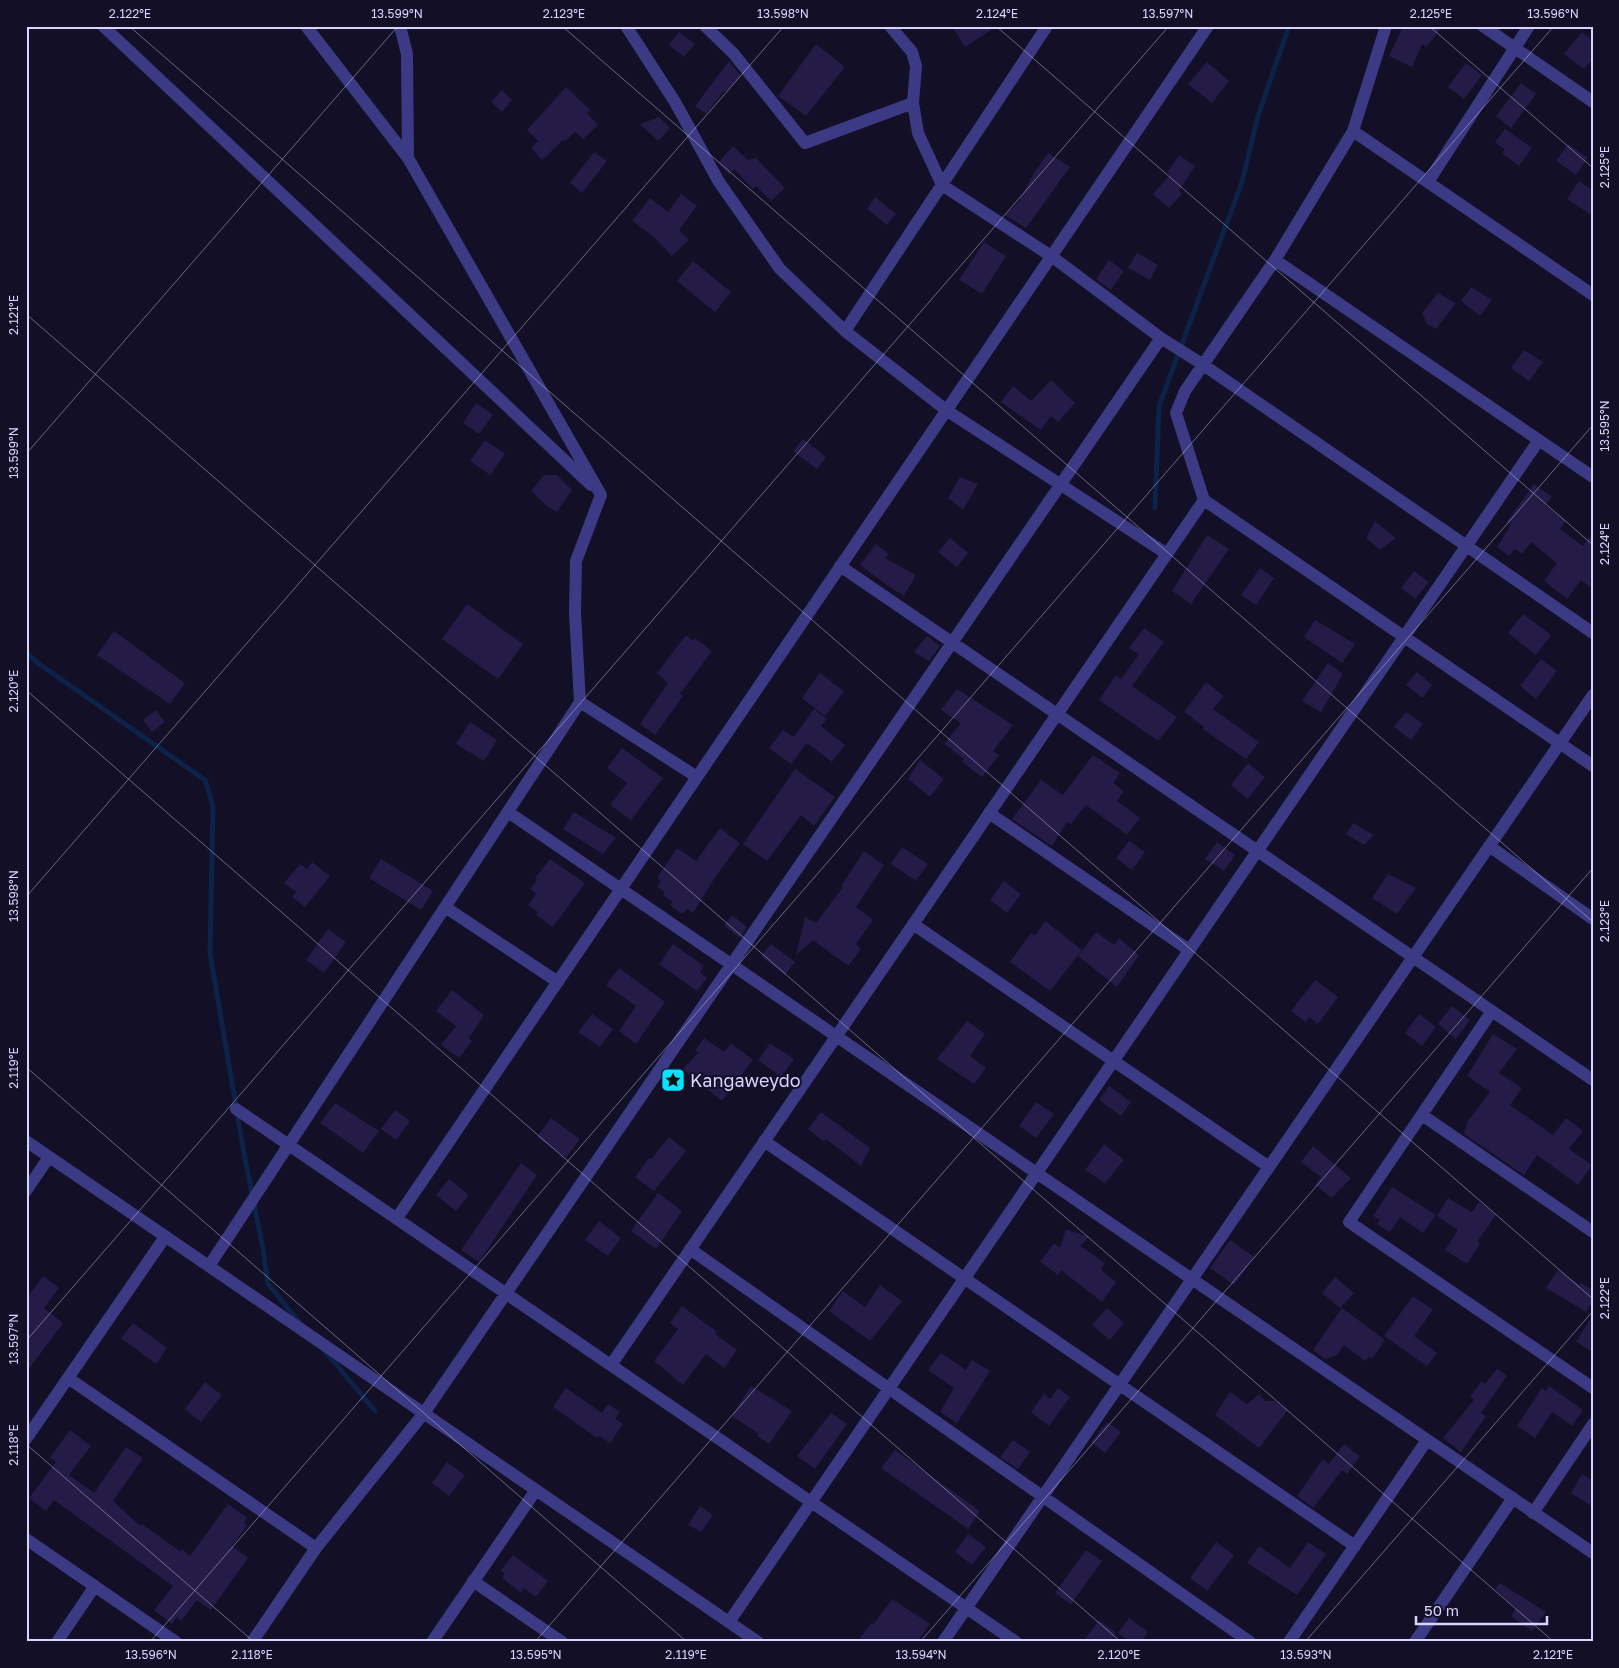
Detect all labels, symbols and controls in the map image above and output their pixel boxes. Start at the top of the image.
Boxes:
text: 2.122°E [109,6,151,21]
text: 13.599°N [371,6,423,21]
text: 2.123°E [543,6,585,21]
text: 13.598°N [757,6,809,21]
text: 2.124°E [976,6,1018,21]
text: 13.597°N [1143,6,1193,21]
text: 2.125°E [1410,6,1452,21]
text: 13.596°N [1527,6,1579,21]
text: 2.125°E [1597,146,1612,188]
text: 2.121°E [6,295,21,335]
text: 13.595°N [1597,400,1612,452]
text: 13.599°N [6,427,21,479]
text: 2.124°E [1597,523,1612,565]
text: 2.120°E [6,670,21,712]
text: 13.598°N [6,870,21,922]
text: 2.123°E [1597,900,1612,942]
text: 2.119°E [6,1047,21,1089]
place icon: Kangaweydo [660,1067,686,1093]
place label: Kangaweydo [690,1069,801,1091]
text: 2.122°E [1597,1277,1612,1319]
text: 13.597°N [6,1314,21,1364]
text: 2.118°E [6,1424,21,1466]
scale bar [1416,1593,1548,1625]
text: 50 m [1424,1601,1459,1619]
text: 13.596°N [125,1647,177,1662]
text: 2.118°E [231,1647,273,1662]
text: 13.595°N [510,1647,562,1662]
text: 2.119°E [665,1647,707,1662]
text: 13.594°N [895,1647,947,1662]
text: 2.120°E [1098,1647,1140,1662]
text: 13.593°N [1280,1647,1332,1662]
text: 2.121°E [1533,1647,1573,1662]

